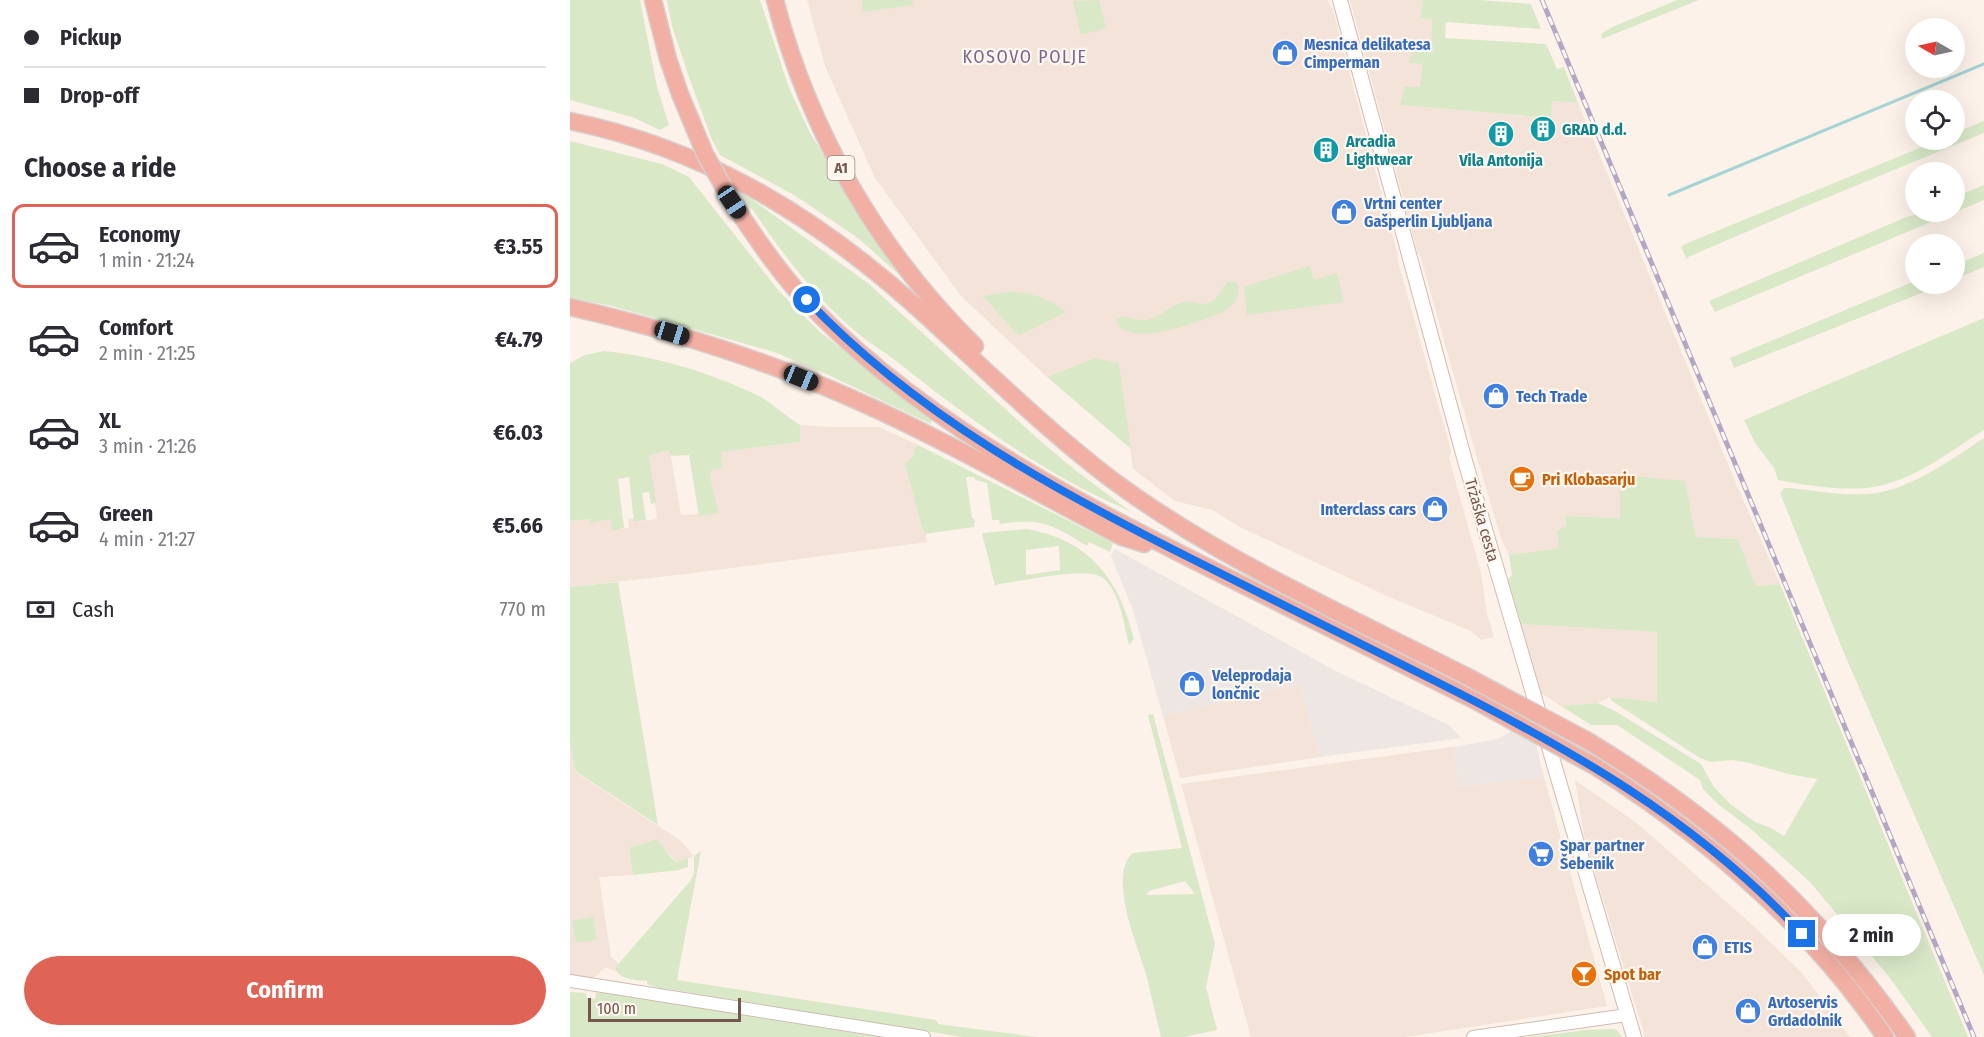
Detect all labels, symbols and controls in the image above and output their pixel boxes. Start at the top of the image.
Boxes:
north arrow [1905,18,1965,78]
map controls [1905,18,1965,294]
text: Pickup [60,24,122,51]
place label: Mesnica delikatesa Cimperman [1304,35,1431,72]
shop icon: Mesnica delikatesa Cimperman [1270,38,1300,68]
district label: KOSOVO POLJE [962,46,1088,68]
text: Drop-off [60,82,139,109]
button: locate [1905,90,1965,150]
building icon: GRAD d.d. [1528,114,1558,144]
building icon: Vila Antonija [1486,119,1516,149]
place label: GRAD d.d. [1562,120,1627,139]
place label: Arcadia Lightwear [1345,132,1412,169]
building icon: Arcadia Lightwear [1311,135,1341,165]
place label: Vila Antonija [1458,151,1543,170]
text: Choose a ride [24,152,176,184]
road number: A1 [828,156,854,180]
button: + [1905,162,1965,222]
car [714,182,750,222]
place label: Vrtni center Gašperlin Ljubljana [1363,194,1492,231]
shop icon: Vrtni center Gašperlin Ljubljana [1329,197,1359,227]
icon: car [27,219,81,273]
text: Economy [99,221,180,248]
text: €3.55 [494,233,543,260]
button: − [1905,234,1965,294]
text: 1 min · 21:24 [99,248,195,272]
route start [793,286,820,313]
icon: car [27,312,81,366]
text: Comfort [99,314,173,341]
car [652,319,692,347]
text: €4.79 [495,326,543,353]
text: 2 min · 21:25 [99,341,196,365]
car [781,363,821,393]
shop icon: Tech Trade [1481,381,1511,411]
place label: Tech Trade [1516,387,1587,406]
icon: car [27,405,81,459]
text: XL [99,407,121,434]
text: €6.03 [493,419,543,446]
text: 3 min · 21:26 [99,434,196,458]
cafe icon: Pri Klobasarju [1507,464,1537,494]
place label: Pri Klobasarju [1542,470,1635,489]
street label: Tržaška cesta [1461,476,1503,564]
shop icon: Interclass cars [1420,494,1450,524]
icon: car [27,498,81,552]
text: Green [99,500,153,527]
place label: Interclass cars [1321,500,1416,519]
text: €5.66 [493,512,543,539]
text: 4 min · 21:27 [99,527,195,551]
icon: cash [24,593,57,626]
text: Cash [72,596,115,623]
text: 770 m [499,597,546,621]
place label: Veleprodaja lončnic [1211,666,1292,703]
shop icon: Veleprodaja lončnic [1177,669,1207,699]
place label: Spar partner Šebenik [1560,836,1644,873]
supermarket icon: Spar partner Šebenik [1526,839,1556,869]
callout: 2 min [1823,913,1922,955]
route end [1788,920,1815,947]
text: 2 min [1849,923,1894,947]
shop icon: ETIS [1690,932,1720,962]
place label: ETIS [1724,938,1752,957]
button: Confirm [24,956,546,1025]
bar icon: Spot bar [1569,959,1599,989]
place label: Spot bar [1604,965,1661,984]
place label: Avtoservis Grdadolnik [1767,993,1843,1030]
scale bar [588,995,741,1022]
shop icon: Avtoservis Grdadolnik [1733,996,1763,1026]
text: 100 m [597,999,636,1018]

